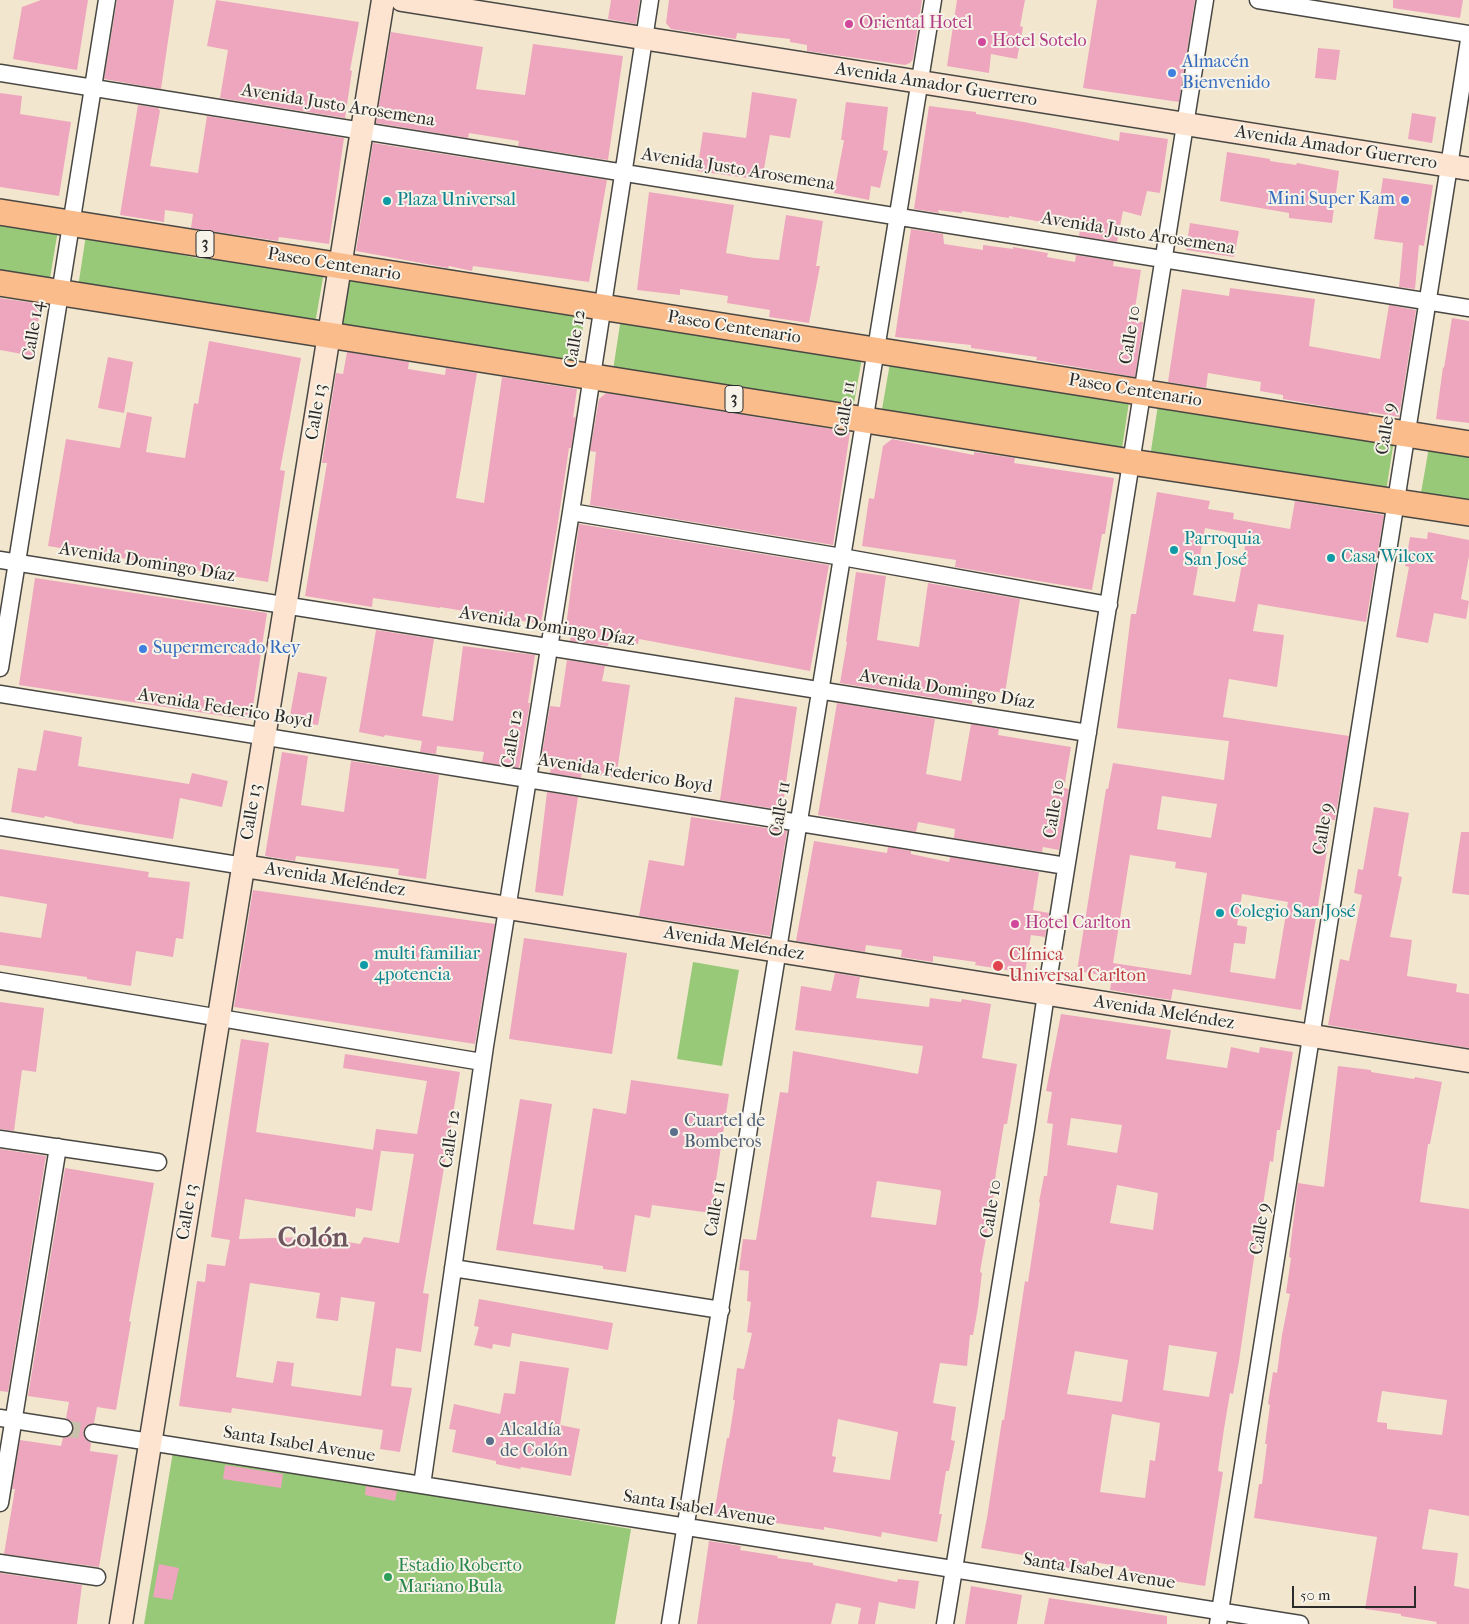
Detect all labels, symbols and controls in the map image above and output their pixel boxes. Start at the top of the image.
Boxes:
place label: Oriental Hotel [859,13,972,35]
marker: Oriental Hotel [843,18,855,30]
place label: Hotel Sotelo [992,31,1087,53]
marker: Hotel Sotelo [976,36,988,48]
place label: Almacén Bienvenido [1182,52,1270,94]
street label: Avenida Amador Guerrero [833,58,1039,112]
marker: Almacén Bienvenido [1166,67,1178,79]
street label: Avenida Justo Arosemena [240,80,436,132]
street label: Avenida Amador Guerrero [1233,121,1439,175]
street label: Avenida Justo Arosemena [640,144,836,196]
place label: Mini Super Kam [1267,189,1395,211]
place label: Plaza Universal [397,190,516,212]
marker: Mini Super Kam [1399,194,1411,206]
marker: Plaza Universal [381,195,393,207]
street label: Avenida Justo Arosemena [1040,208,1236,260]
road number: 3 [196,230,214,258]
street label: Paseo Centenario [266,244,402,286]
street label: Calle 14 [19,300,49,362]
street label: Calle 10 [1116,304,1146,366]
street label: Paseo Centenario [666,307,802,349]
street label: Calle 12 [561,308,591,370]
street label: Paseo Centenario [1067,370,1203,412]
street label: Calle 11 [831,380,861,438]
street label: Calle 13 [302,382,332,442]
road number: 3 [725,386,743,412]
street label: Calle 9 [1372,401,1402,457]
place label: Parroquia San José [1184,529,1260,572]
street label: Avenida Domingo Díaz [57,538,237,588]
marker: Parroquia San José [1168,544,1180,556]
place label: Casa Wilcox [1341,547,1434,569]
marker: Casa Wilcox [1325,552,1337,564]
street label: Avenida Domingo Díaz [457,602,637,652]
place label: Supermercado Rey [153,638,300,660]
marker: Supermercado Rey [137,643,149,655]
street label: Avenida Domingo Díaz [857,665,1037,715]
street label: Avenida Federico Boyd [136,685,314,733]
street label: Calle 12 [498,708,528,770]
street label: Avenida Federico Boyd [536,750,714,798]
street label: Calle 10 [1040,778,1070,840]
street label: Calle 11 [766,780,796,838]
street label: Calle 13 [237,782,267,842]
street label: Calle 9 [1309,801,1339,857]
street label: Avenida Meléndez [263,858,407,902]
place label: Colegio San José [1230,902,1356,924]
marker: Colegio San José [1214,907,1226,919]
place label: Hotel Carlton [1025,913,1131,935]
marker: Hotel Carlton [1009,918,1021,930]
street label: Avenida Meléndez [662,922,806,966]
place label: multi familiar 4potencia [374,944,480,986]
place label: Clínica Universal Carlton [1009,945,1146,988]
marker: multi familiar 4potencia [358,959,370,971]
marker: Clínica Universal Carlton [991,959,1005,973]
street label: Avenida Meléndez [1092,991,1236,1035]
street label: Calle 12 [436,1108,466,1170]
place label: Cuartel de Bomberos [684,1111,765,1154]
marker: Cuartel de Bomberos [668,1126,680,1138]
street label: Calle 10 [977,1178,1007,1240]
street label: Calle 11 [701,1180,731,1238]
street label: Calle 13 [173,1182,203,1242]
street label: Calle 9 [1246,1201,1276,1257]
district label: Colón [278,1222,348,1256]
place label: Alcaldía de Colón [500,1420,568,1462]
street label: Santa Isabel Avenue [221,1422,377,1468]
marker: Alcaldía de Colón [484,1435,496,1447]
street label: Santa Isabel Avenue [621,1486,777,1532]
street label: Santa Isabel Avenue [1021,1549,1177,1595]
place label: Estadio Roberto Mariano Bula [398,1556,522,1598]
marker: Estadio Roberto Mariano Bula [382,1571,394,1583]
scale bar [1294,1576,1418,1608]
text: 50 m [1300,1586,1330,1604]

